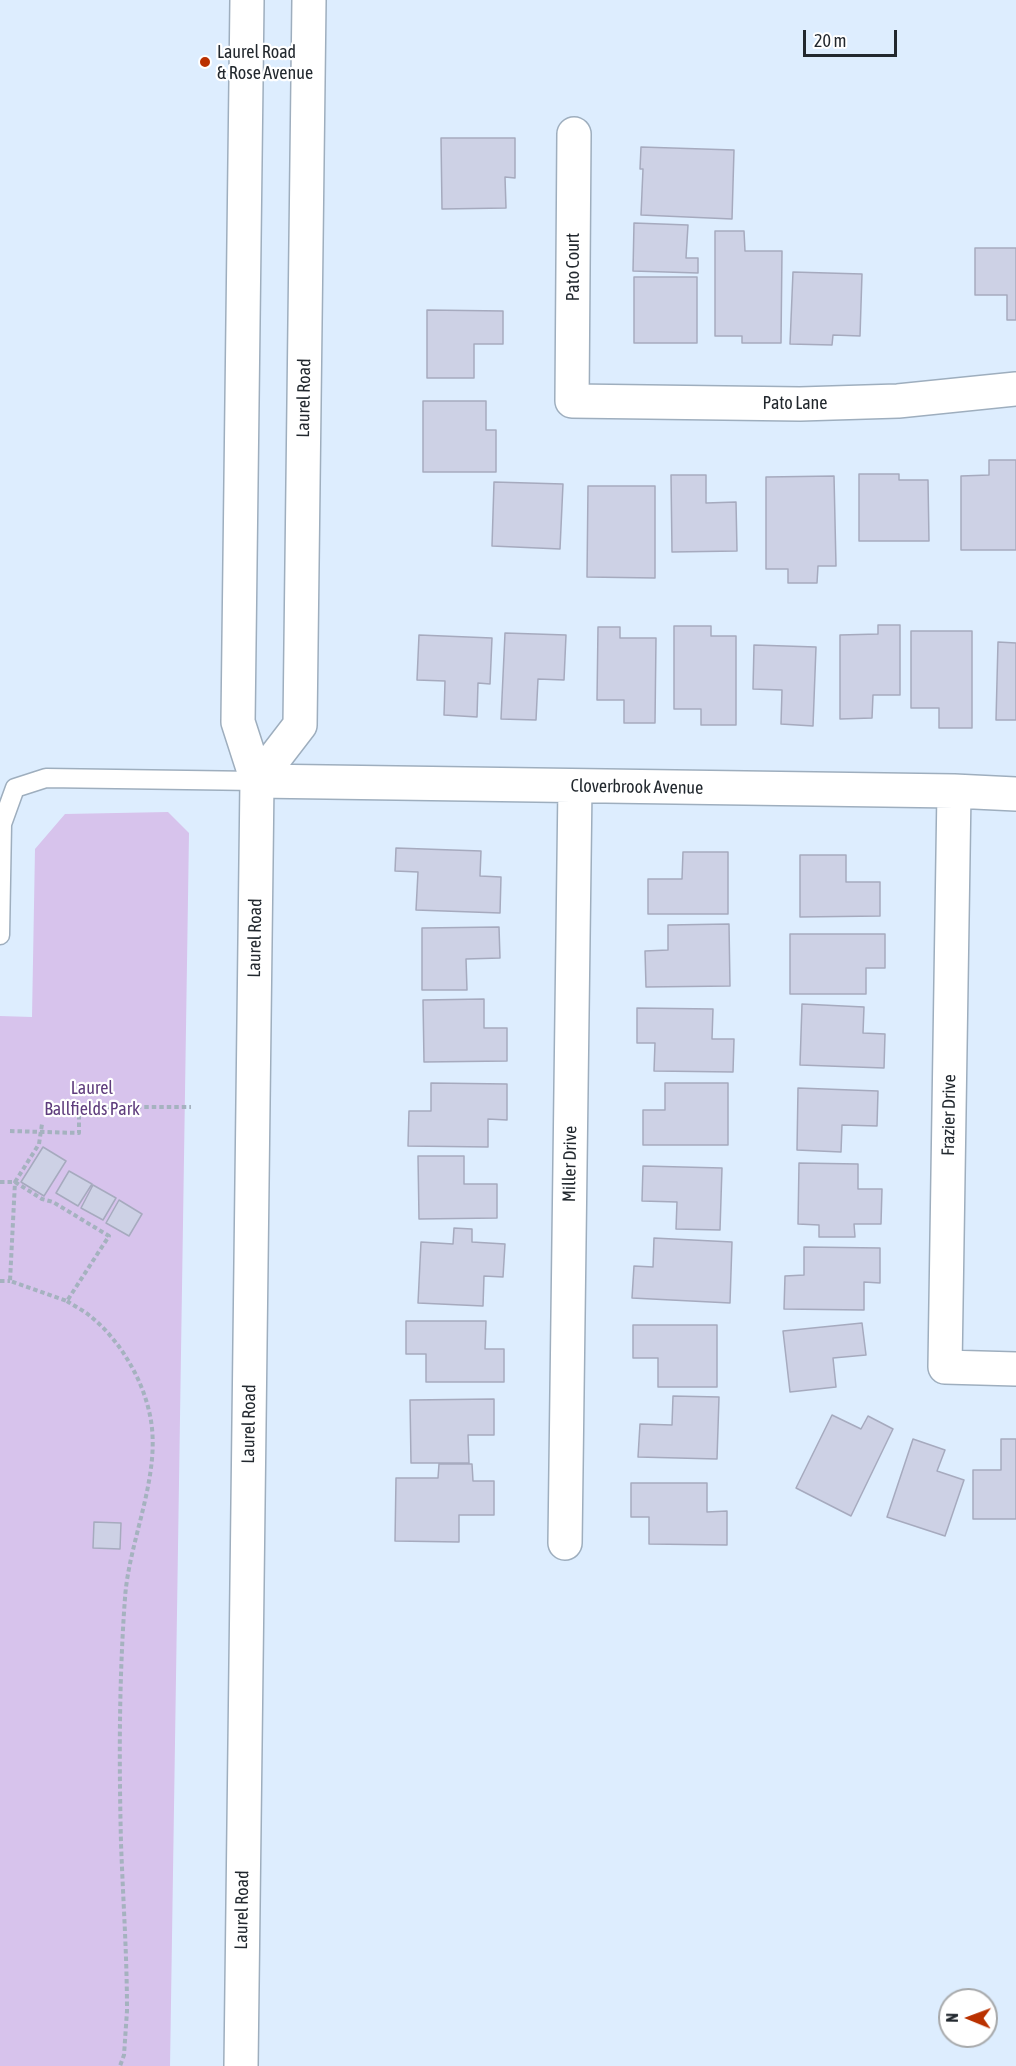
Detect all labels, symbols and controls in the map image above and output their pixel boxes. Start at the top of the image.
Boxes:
scale bar [806,18,900,56]
text: 20 m [814,30,846,51]
place label: Laurel Road & Rose Avenue [217,41,313,84]
marker: Laurel Road & Rose Avenue [198,55,212,69]
street label: Pato Court [562,233,584,301]
street label: Laurel Road [293,358,315,438]
street label: Pato Lane [763,392,827,414]
street label: Cloverbrook Avenue [570,775,704,799]
street label: Laurel Road [244,898,266,978]
street label: Frazier Drive [937,1074,961,1156]
park label: Laurel Ballfields Park [44,1077,140,1120]
street label: Miller Drive [559,1126,581,1202]
street label: Laurel Road [238,1384,260,1464]
street label: Laurel Road [231,1870,253,1950]
north arrow [938,1988,998,2048]
text: N [943,2013,961,2023]

